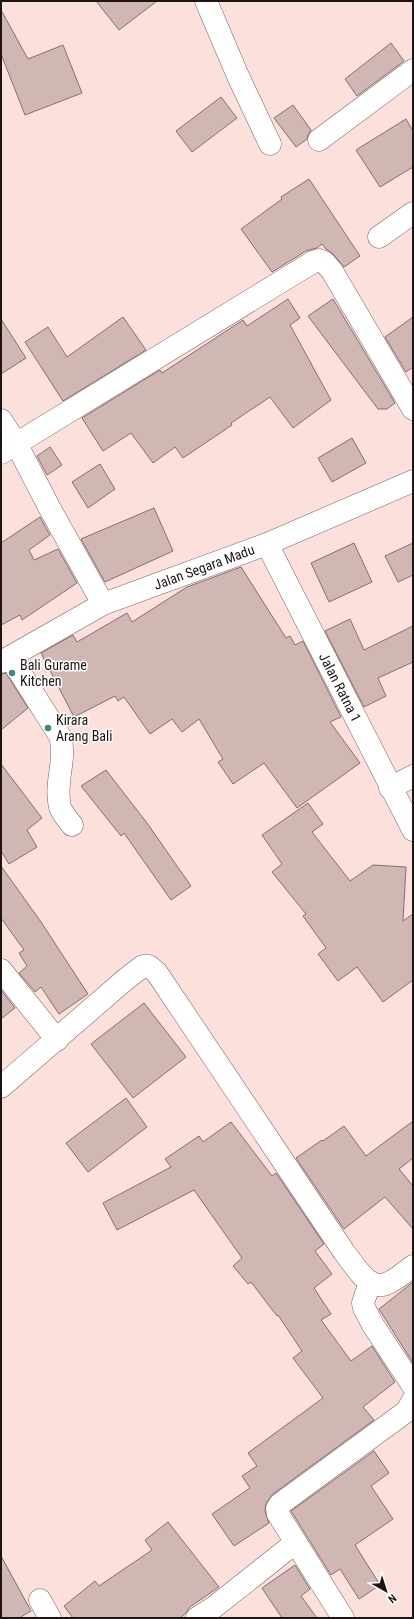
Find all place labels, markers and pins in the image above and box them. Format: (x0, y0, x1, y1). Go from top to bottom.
place label: Bali Gurame Kitchen (20, 657, 87, 689)
marker: Bali Gurame Kitchen (7, 668, 17, 678)
place label: Kirara Arang Bali (56, 712, 112, 744)
marker: Kirara Arang Bali (43, 723, 53, 733)

